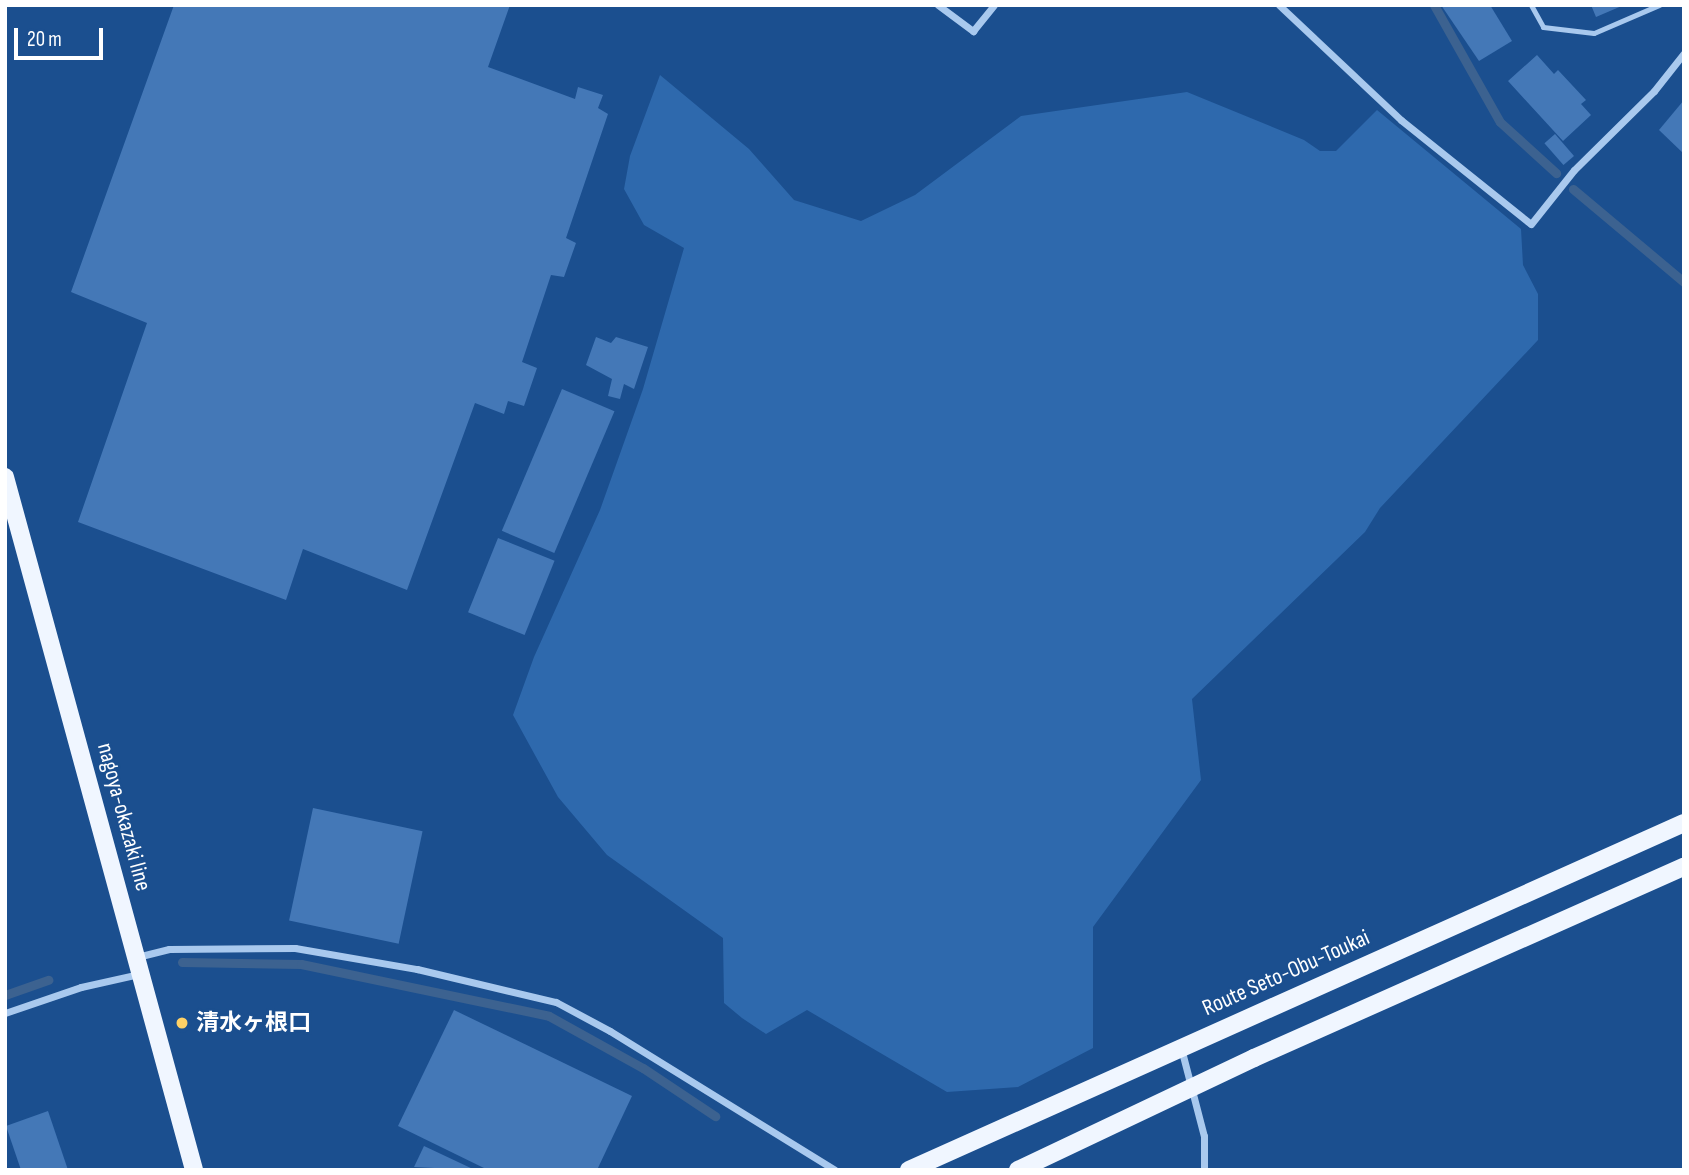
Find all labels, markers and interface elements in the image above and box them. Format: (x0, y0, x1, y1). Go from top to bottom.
scale bar (18, 14, 107, 58)
text: 20 m (27, 27, 62, 52)
street label: nagoya-okazaki line (91, 740, 157, 894)
street label: Route Seto-Obu-Toukai (1198, 924, 1374, 1022)
place label: 清水ヶ根口 (196, 1009, 311, 1037)
marker: 清水ヶ根口 (174, 1015, 190, 1031)

